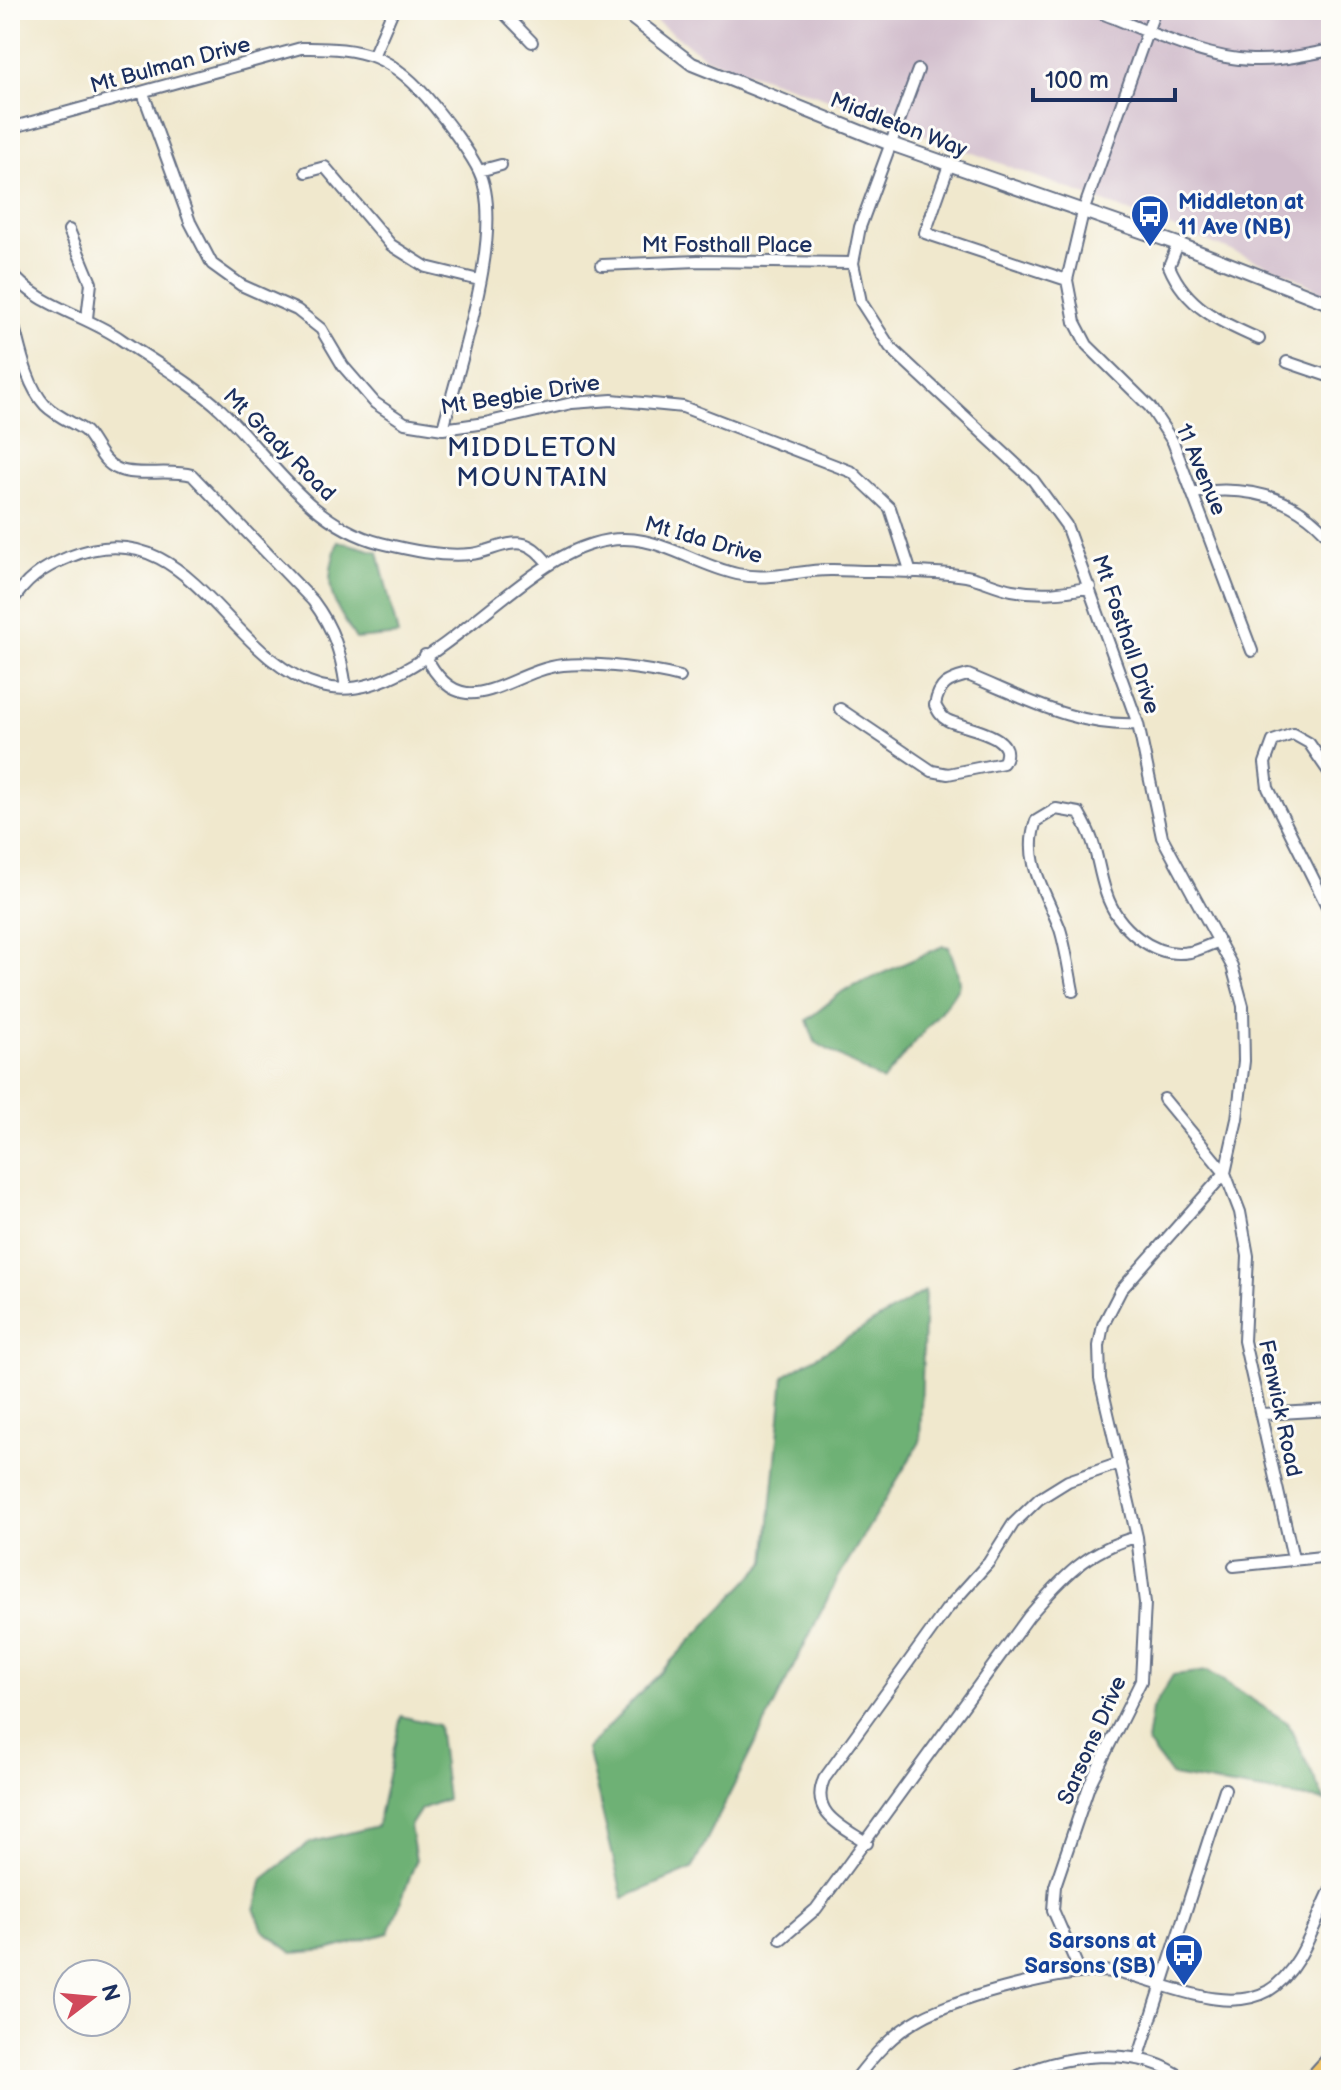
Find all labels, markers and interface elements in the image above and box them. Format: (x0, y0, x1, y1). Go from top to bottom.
street label: Mt Bulman Drive (87, 31, 253, 100)
scale bar (1033, 52, 1175, 102)
text: 100 m (1045, 66, 1109, 95)
street label: Middleton Way (826, 87, 971, 164)
place label: Middleton at 11 Ave (NB) (1178, 189, 1305, 241)
bus stop icon: Middleton at 11 Ave (NB) (1129, 193, 1171, 248)
street label: Mt Fosthall Place (642, 232, 812, 259)
street label: Mt Begbie Drive (439, 370, 602, 421)
street label: Mt Grady Road (217, 383, 341, 507)
street label: 11 Avenue (1169, 420, 1232, 519)
district label: MIDDLETON MOUNTAIN (447, 433, 619, 494)
street label: Mt Ida Drive (642, 511, 766, 570)
street label: Mt Fosthall Drive (1086, 551, 1165, 718)
street label: Fenwick Road (1252, 1337, 1307, 1479)
street label: Sarsons Drive (1052, 1672, 1133, 1809)
place label: Sarsons at Sarsons (SB) (1024, 1928, 1157, 1980)
bus stop icon: Sarsons at Sarsons (SB) (1163, 1932, 1205, 1987)
north arrow (52, 1958, 132, 2038)
text: N (95, 1981, 125, 2005)

